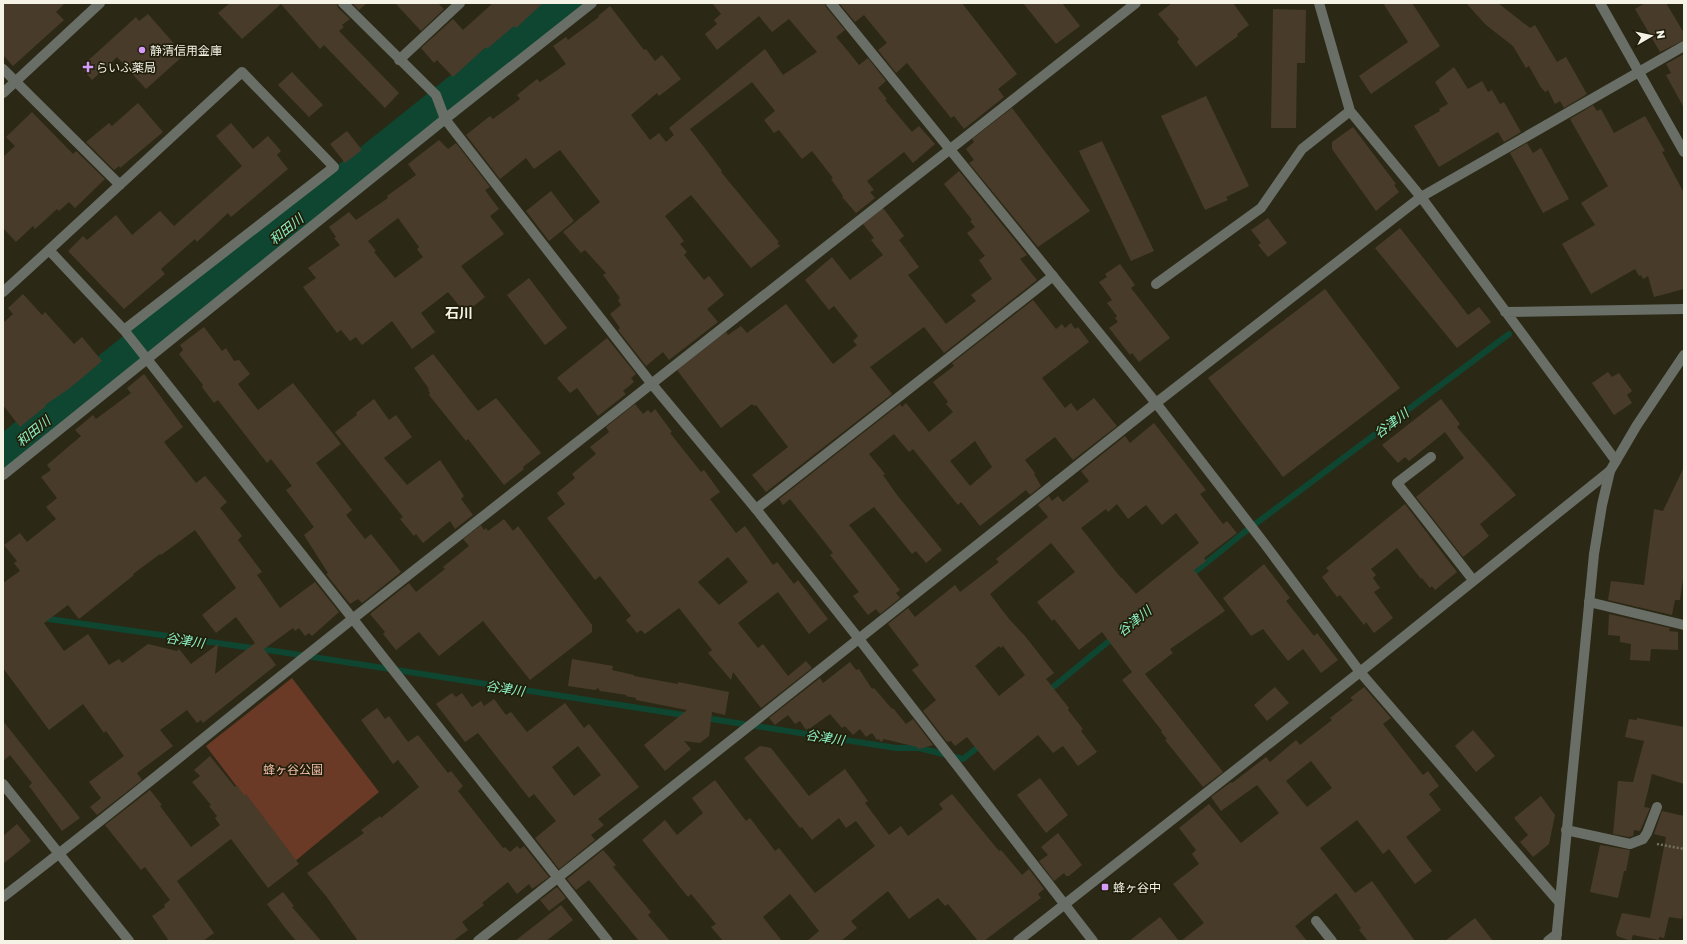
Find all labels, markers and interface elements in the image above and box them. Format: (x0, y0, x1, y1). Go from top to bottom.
north arrow (1631, 16, 1671, 56)
text: N (1654, 29, 1668, 40)
place label: 静清信用金庫 (150, 43, 222, 58)
marker: 静清信用金庫 (137, 45, 147, 55)
place label: らいふ薬局 (96, 60, 156, 75)
marker: らいふ薬局 (83, 62, 93, 72)
water label: 和田川 (266, 209, 308, 247)
district label: 石川 (445, 304, 473, 321)
water label: 谷津川 (1371, 404, 1413, 441)
water label: 和田川 (13, 411, 55, 449)
water label: 谷津川 (1114, 601, 1156, 639)
water label: 谷津川 (164, 629, 207, 651)
water label: 谷津川 (484, 677, 527, 699)
water label: 谷津川 (804, 726, 847, 748)
park label: 蜂ヶ谷公園 (263, 762, 323, 777)
place label: 蜂ヶ谷中 (1113, 880, 1161, 895)
marker: 蜂ヶ谷中 (1100, 882, 1110, 892)

